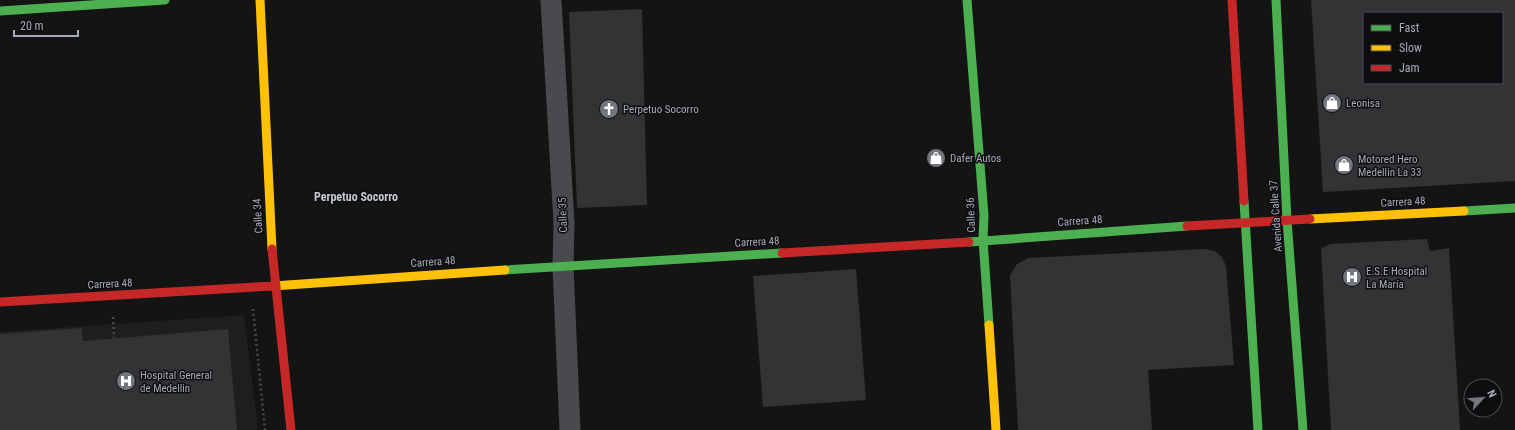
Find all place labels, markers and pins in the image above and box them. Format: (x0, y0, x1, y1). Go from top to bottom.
shop icon: Leonisa (1321, 92, 1343, 114)
place label: Leonisa (1346, 97, 1380, 110)
church icon: Perpetuo Socorro (598, 98, 620, 120)
place label: Perpetuo Socorro (623, 103, 699, 116)
shop icon: Dafer Autos (925, 147, 947, 169)
place label: Dafer Autos (950, 152, 1001, 165)
place label: Motored Hero Medellin La 33 (1358, 153, 1421, 179)
shop icon: Motored Hero Medellin La 33 (1333, 154, 1355, 176)
place label: E.S.E Hospital La María (1366, 265, 1427, 291)
hospital icon: E.S.E Hospital La María (1341, 266, 1363, 288)
place label: Hospital General de Medellin (140, 369, 212, 395)
hospital icon: Hospital General de Medellin (115, 370, 137, 392)

